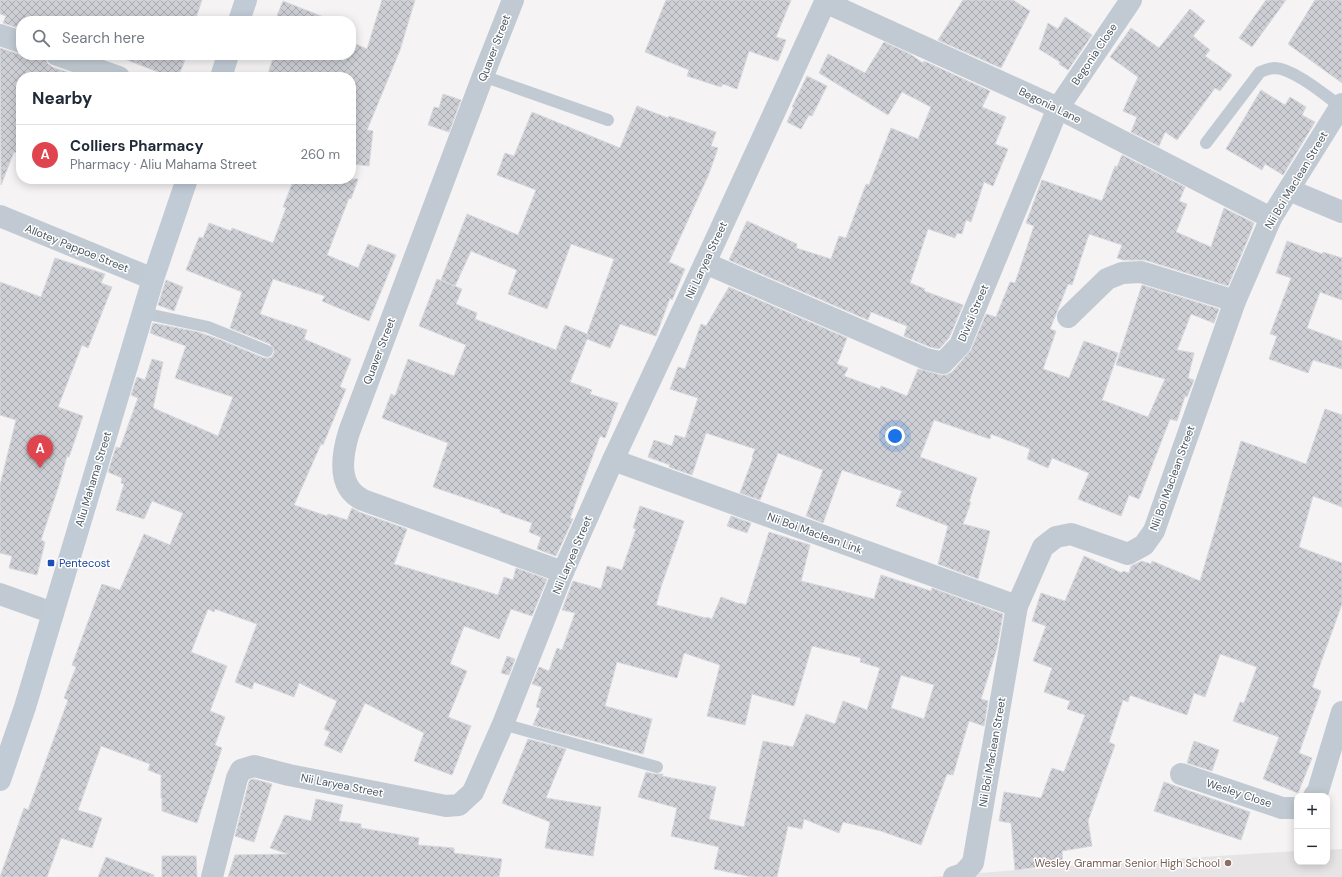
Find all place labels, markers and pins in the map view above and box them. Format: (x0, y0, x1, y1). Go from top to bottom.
pin: A (27, 435, 53, 468)
place label: Pentecost (59, 556, 110, 570)
marker: Pentecost (46, 558, 56, 568)
place label: Wesley Grammar Senior High School (1035, 856, 1220, 870)
marker: Wesley Grammar Senior High School (1223, 858, 1233, 868)

